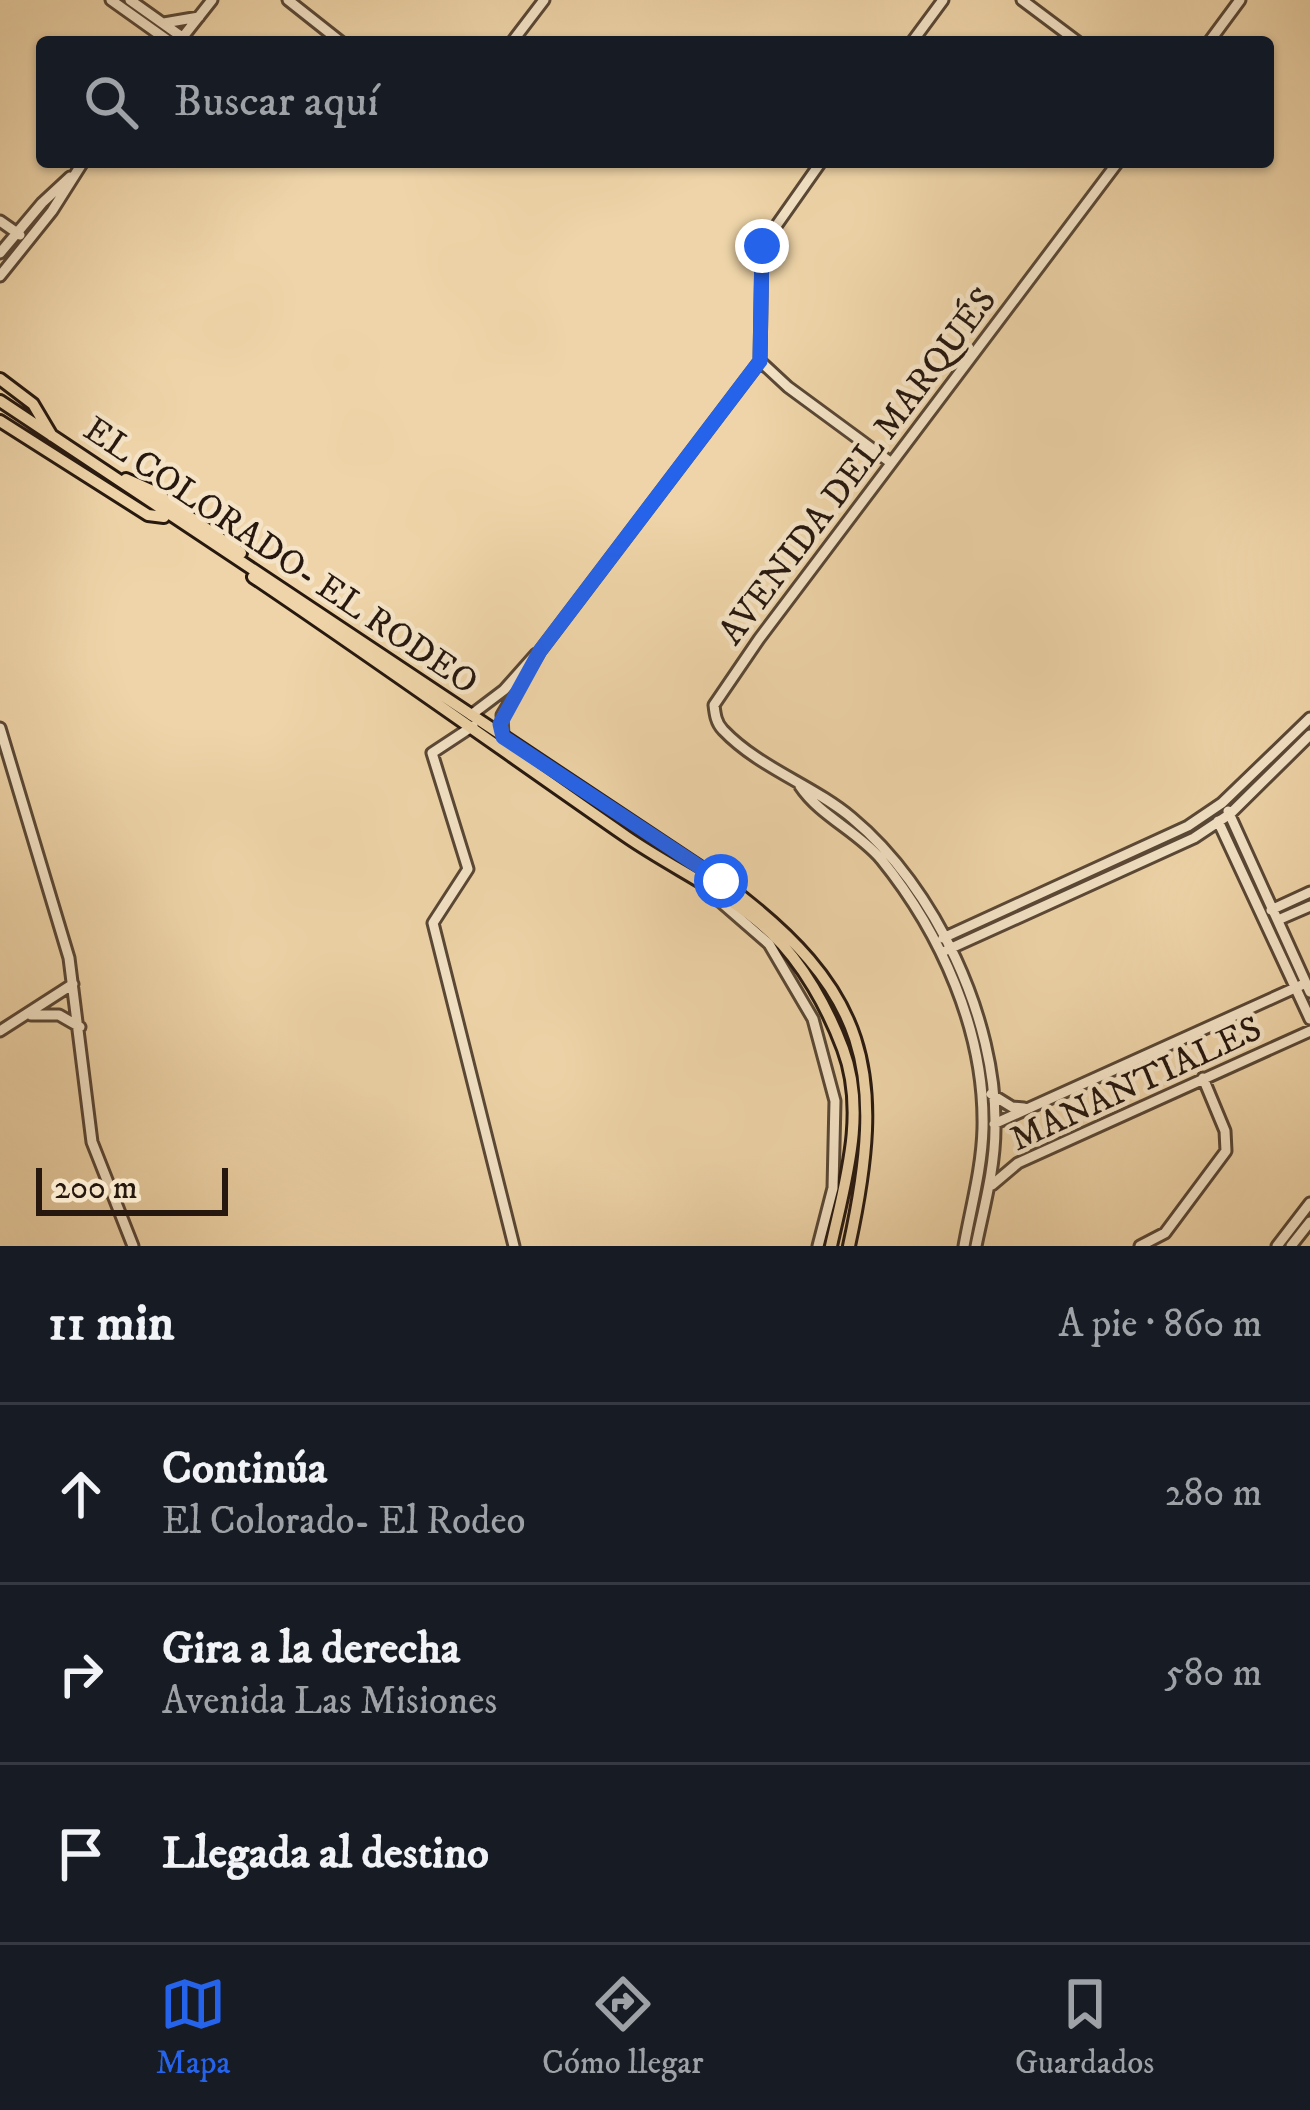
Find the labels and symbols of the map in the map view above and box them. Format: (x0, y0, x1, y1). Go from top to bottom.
route end (735, 219, 789, 273)
street label: AVENIDA DEL MARQUÉS (709, 279, 1007, 654)
street label: EL COLORADO- EL RODEO (75, 407, 486, 705)
route start (694, 854, 748, 908)
street label: MANANTIALES (1003, 1006, 1269, 1162)
scale bar (36, 1162, 228, 1215)

